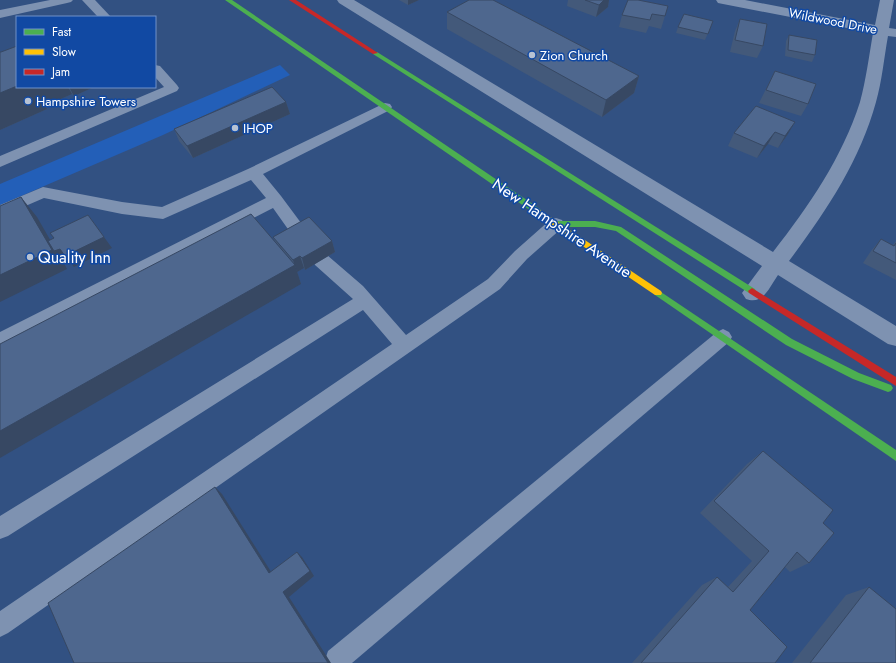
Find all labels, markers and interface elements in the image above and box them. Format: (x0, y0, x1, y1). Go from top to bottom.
street label: Wildwood Drive (787, 3, 879, 39)
legend (16, 16, 156, 88)
text: Fast (52, 23, 71, 41)
text: Slow (52, 43, 77, 61)
place label: Zion Church (540, 46, 608, 65)
marker: Zion Church (527, 50, 537, 60)
text: Jam (50, 63, 70, 81)
place label: Hampshire Towers (36, 92, 136, 111)
marker: Hampshire Towers (23, 96, 33, 106)
place label: IHOP (243, 119, 273, 138)
marker: IHOP (230, 123, 240, 133)
street label: New Hampshire Avenue (488, 173, 636, 283)
place label: Quality Inn (38, 246, 111, 269)
marker: Quality Inn (25, 252, 35, 262)

